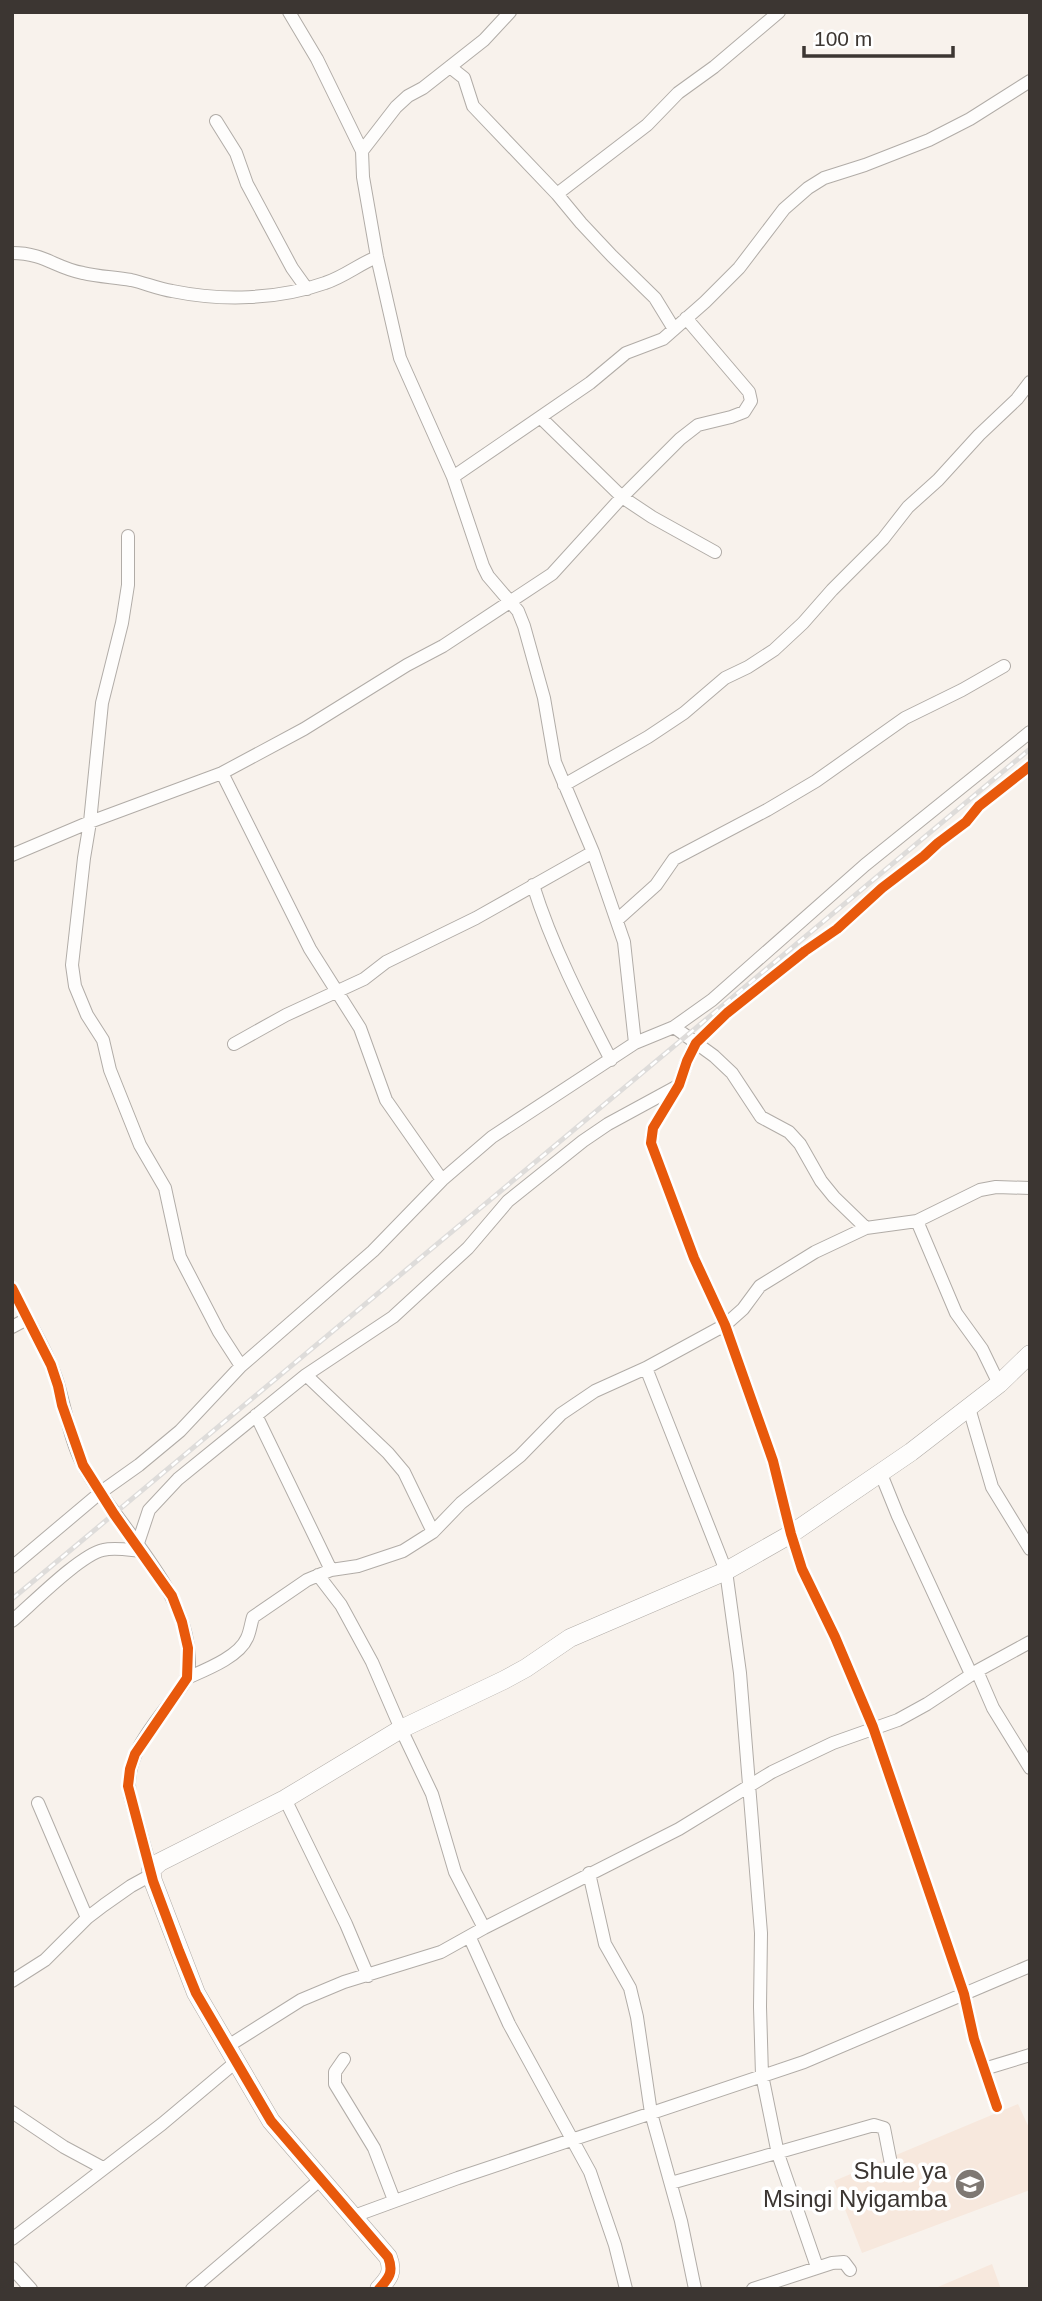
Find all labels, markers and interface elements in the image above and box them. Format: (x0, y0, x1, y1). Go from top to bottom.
scale bar (804, 14, 953, 58)
text: 100 m (814, 27, 872, 50)
place label: Shule ya Msingi Nyigamba (763, 2157, 948, 2212)
school or university icon: Shule ya Msingi Nyigamba (953, 2167, 987, 2201)

